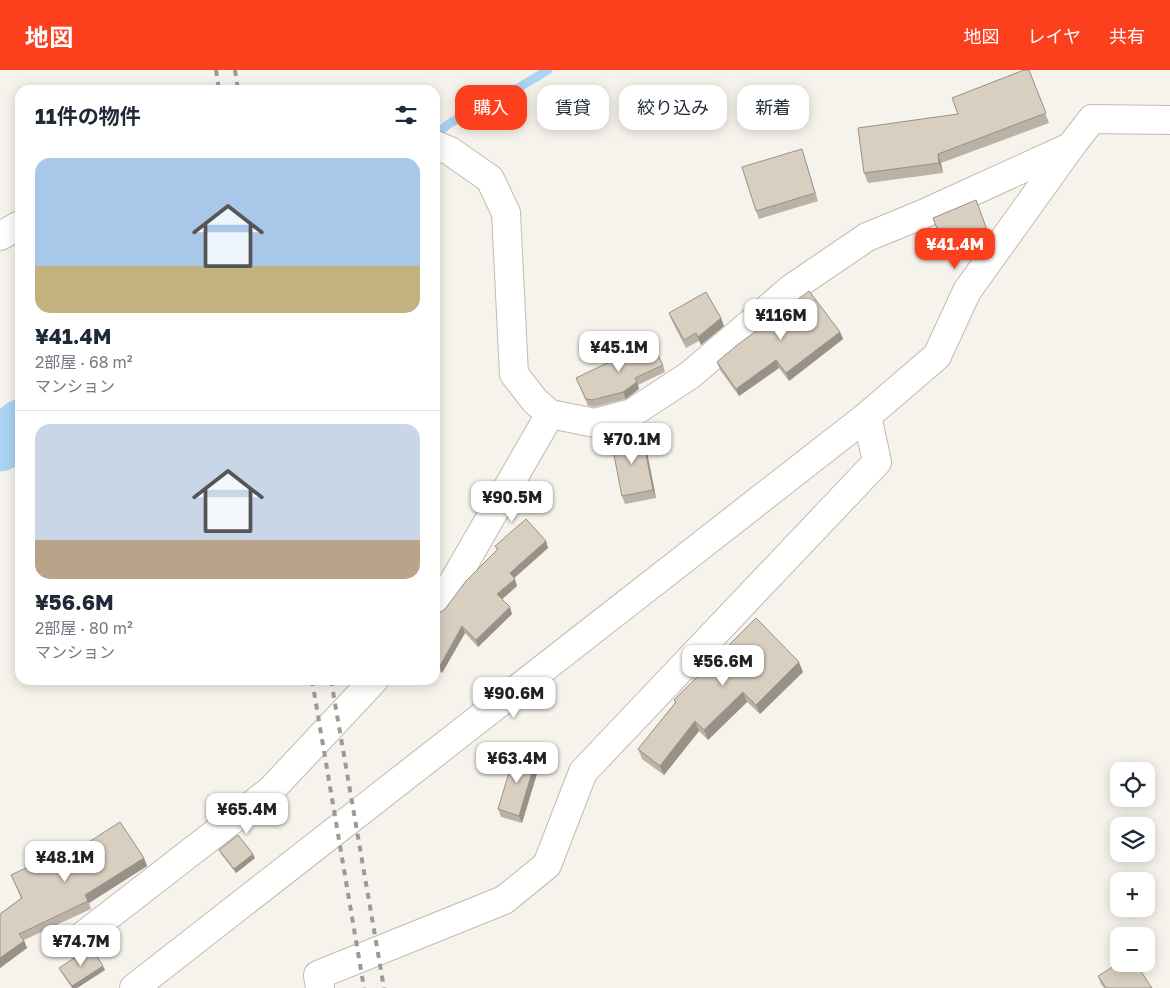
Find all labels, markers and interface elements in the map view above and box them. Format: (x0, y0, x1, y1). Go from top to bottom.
text: 地図 (25, 22, 73, 51)
text: 地図 (964, 25, 1000, 47)
text: レイヤ (1028, 25, 1081, 47)
text: 共有 (1109, 25, 1145, 47)
chip: 購入 (455, 85, 527, 130)
chip: 賃貸 (537, 85, 609, 130)
chip: 絞り込み (619, 85, 727, 130)
chip: 新着 (737, 85, 809, 130)
icon: filters (392, 101, 420, 129)
text: 11件の物件 (35, 103, 141, 129)
icon: home (183, 191, 273, 281)
pin: ¥41.4M (914, 228, 996, 270)
text: ¥41.4M (926, 234, 984, 254)
pin: ¥116M (746, 298, 816, 341)
text: ¥116M (755, 305, 807, 325)
text: ¥41.4M (35, 323, 111, 349)
pin: ¥45.1M (578, 330, 660, 373)
text: ¥45.1M (590, 337, 648, 357)
text: 2部屋 · 68 m² (35, 352, 132, 372)
text: マンション (35, 376, 115, 396)
pin: ¥70.1M (591, 422, 673, 465)
text: ¥70.1M (603, 429, 661, 449)
icon: home (183, 456, 273, 546)
pin: ¥90.5M (471, 480, 553, 523)
text: ¥90.5M (482, 487, 542, 507)
text: ¥56.6M (35, 589, 114, 615)
text: 2部屋 · 80 m² (35, 618, 133, 638)
text: マンション (35, 642, 115, 662)
pin: ¥56.6M (682, 644, 764, 687)
text: ¥56.6M (693, 651, 753, 671)
pin: ¥90.6M (473, 676, 555, 719)
text: ¥90.6M (484, 683, 544, 703)
pin: ¥63.4M (476, 742, 558, 784)
text: ¥63.4M (487, 748, 547, 768)
map controls (1110, 762, 1155, 972)
button: locate (1110, 762, 1155, 807)
pin: ¥65.4M (206, 792, 288, 835)
text: ¥65.4M (217, 799, 277, 819)
button: layers (1110, 817, 1155, 862)
pin: ¥48.1M (24, 840, 106, 883)
text: ¥48.1M (36, 847, 94, 867)
button: + (1110, 872, 1155, 917)
pin: ¥74.7M (40, 924, 122, 967)
button: − (1110, 927, 1155, 972)
text: ¥74.7M (52, 931, 110, 951)

